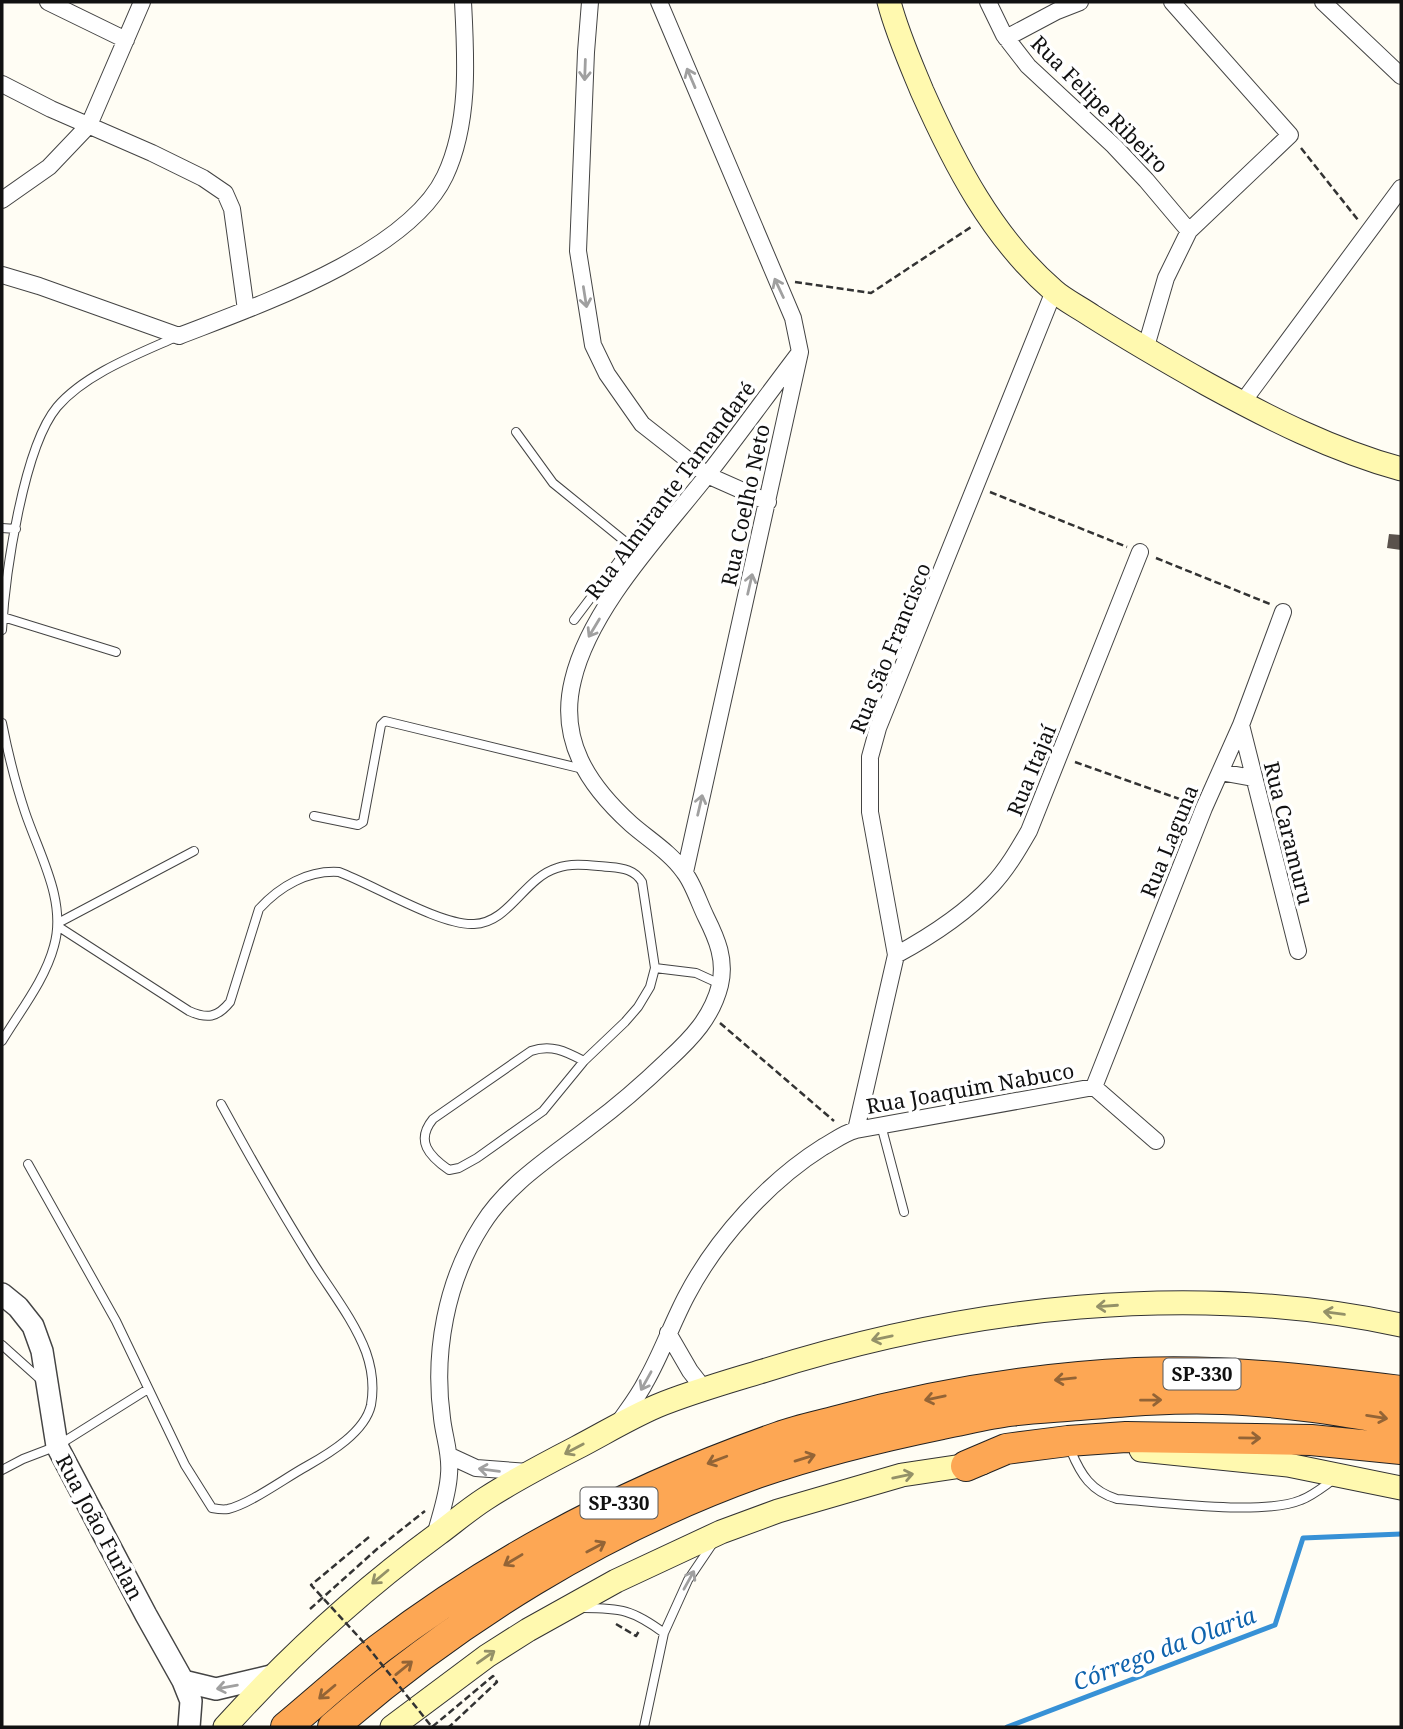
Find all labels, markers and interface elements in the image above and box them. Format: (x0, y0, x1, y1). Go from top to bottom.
street label: Rua Felipe Ribeiro (1025, 29, 1175, 179)
one-way arrow (579, 58, 592, 81)
one-way arrow (684, 68, 697, 89)
one-way arrow (772, 278, 785, 299)
one-way arrow (579, 285, 592, 307)
street label: Rua Almirante Tamandaré (579, 375, 761, 605)
street label: Rua Coelho Neto (714, 421, 776, 589)
street label: Rua São Francisco (843, 559, 937, 737)
one-way arrow (744, 573, 757, 595)
one-way arrow (587, 618, 601, 638)
street label: Rua Itajaí (1000, 720, 1062, 820)
street label: Rua Caramuru (1258, 758, 1320, 908)
street label: Rua Laguna (1134, 780, 1204, 902)
one-way arrow (694, 795, 707, 817)
street label: Rua Joaquim Nabuco (864, 1056, 1076, 1120)
one-way arrow (1096, 1300, 1119, 1313)
one-way arrow (1323, 1306, 1346, 1319)
one-way arrow (871, 1331, 894, 1345)
road number: SP-330 (1164, 1358, 1240, 1390)
one-way arrow (638, 1371, 652, 1391)
one-way arrow (1054, 1373, 1076, 1386)
one-way arrow (924, 1392, 947, 1406)
one-way arrow (1139, 1393, 1162, 1406)
one-way arrow (1365, 1411, 1388, 1424)
one-way arrow (1238, 1431, 1261, 1445)
one-way arrow (564, 1443, 585, 1456)
street label: Rua João Furlan (50, 1449, 150, 1605)
one-way arrow (794, 1451, 816, 1464)
one-way arrow (706, 1455, 728, 1468)
one-way arrow (479, 1463, 501, 1476)
one-way arrow (891, 1469, 914, 1483)
road number: SP-330 (580, 1488, 658, 1518)
one-way arrow (585, 1540, 606, 1553)
one-way arrow (503, 1553, 523, 1567)
one-way arrow (372, 1570, 390, 1585)
one-way arrow (683, 1570, 696, 1591)
water label: Córrego da Olaria (1068, 1598, 1260, 1698)
one-way arrow (476, 1650, 495, 1664)
one-way arrow (394, 1660, 412, 1676)
one-way arrow (216, 1680, 239, 1694)
one-way arrow (319, 1684, 337, 1700)

